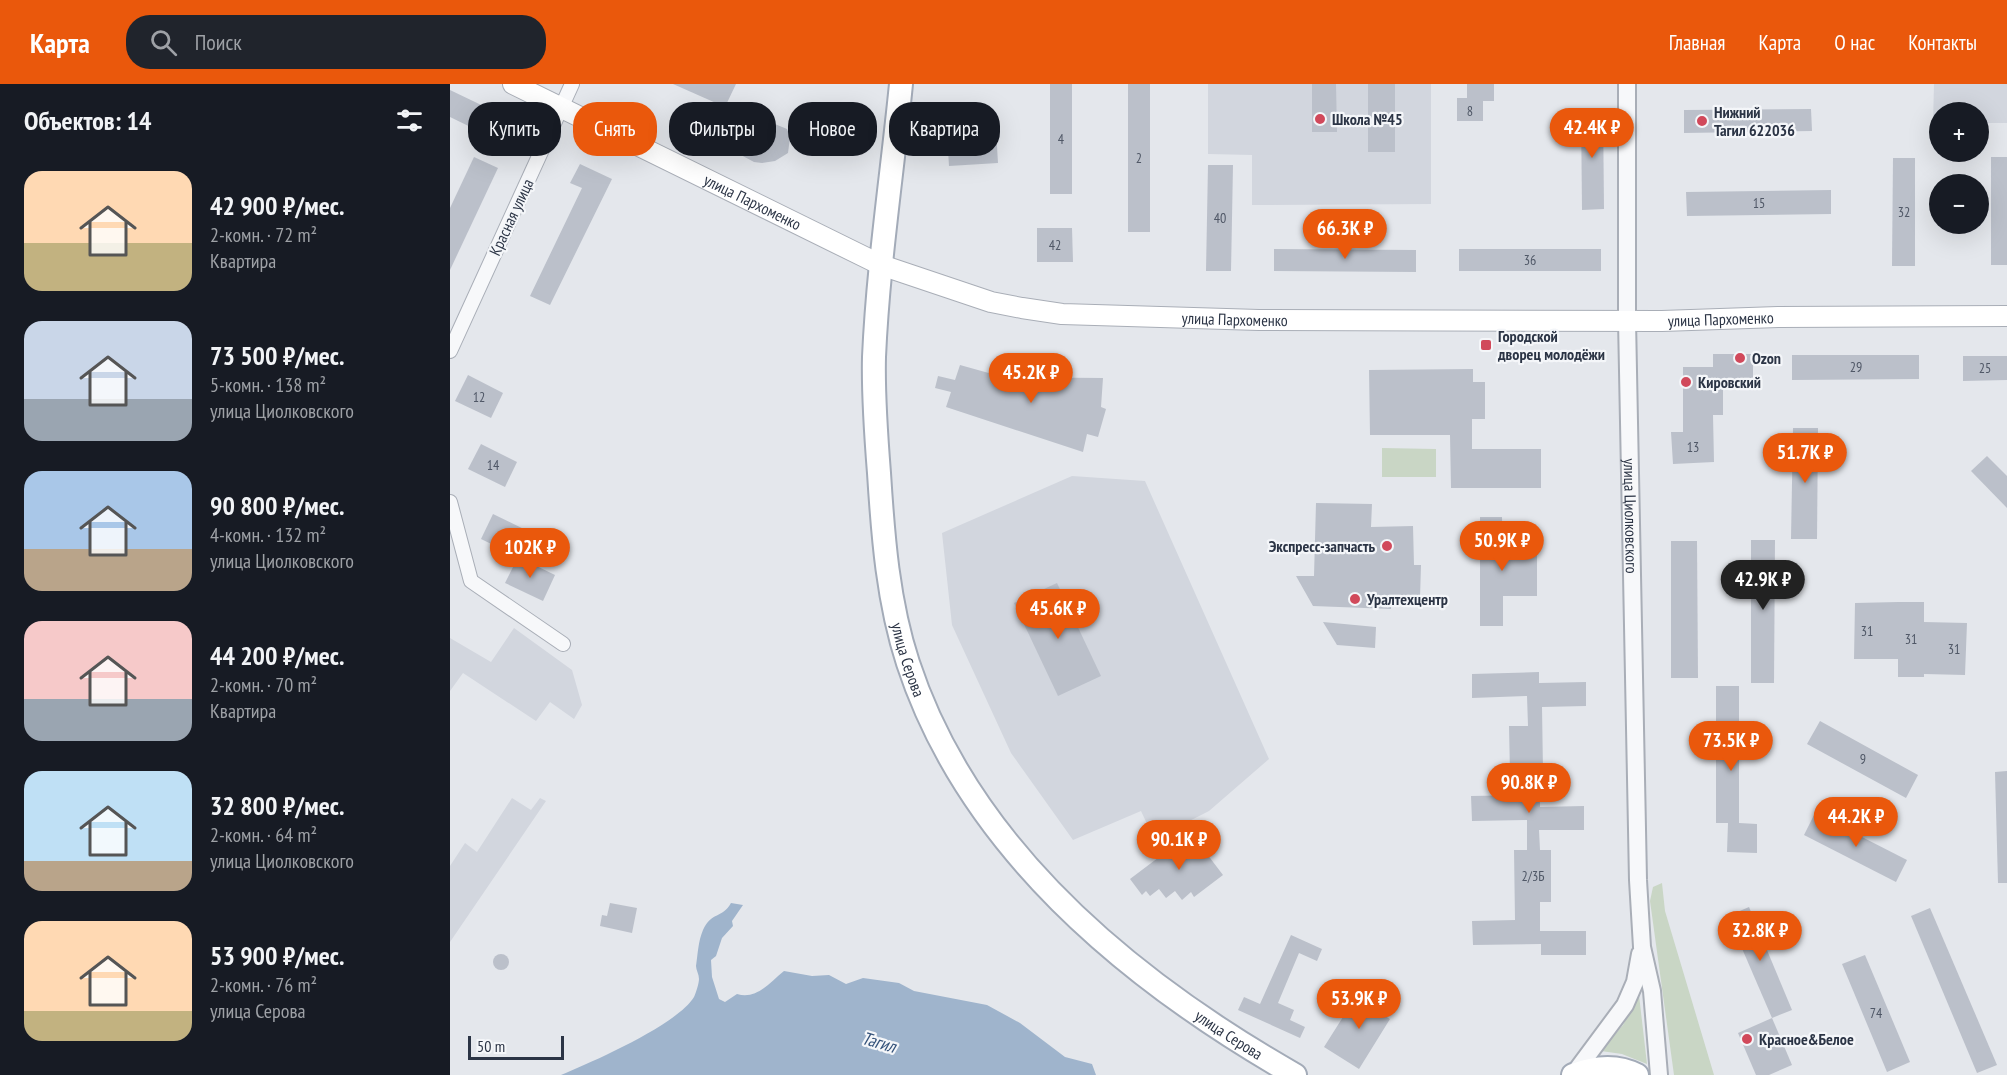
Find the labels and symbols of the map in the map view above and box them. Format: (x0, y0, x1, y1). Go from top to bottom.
house number: 8 (1467, 102, 1473, 120)
place label: Нижний Тагил 622036 (1714, 102, 1795, 140)
pin: 42.4K ₽ (1537, 108, 1647, 159)
place label: Школа №45 (1332, 109, 1403, 129)
marker: Школа №45 (1313, 112, 1327, 126)
marker: Нижний Тагил 622036 (1695, 114, 1709, 128)
house number: 4 (1058, 130, 1065, 148)
house number: 2 (1136, 149, 1142, 167)
street label: улица Пархоменко (701, 169, 805, 234)
street label: Красная улица (484, 175, 538, 259)
house number: 15 (1753, 194, 1765, 212)
house number: 32 (1898, 203, 1910, 221)
house number: 40 (1214, 209, 1226, 227)
pin: 66.3K ₽ (1290, 209, 1400, 260)
house number: 42 (1049, 236, 1061, 254)
house number: 36 (1524, 251, 1536, 269)
street label: улица Пархоменко (1667, 307, 1774, 331)
street label: улица Пархоменко (1181, 308, 1288, 330)
place label: Городской дворец молодёжи (1497, 326, 1605, 364)
marker: Городской дворец молодёжи (1479, 338, 1493, 352)
place label: Ozon (1752, 348, 1781, 368)
marker: Ozon (1733, 351, 1747, 365)
pin: 45.2K ₽ (976, 353, 1086, 404)
house number: 29 (1850, 358, 1862, 376)
house number: 25 (1979, 359, 1991, 377)
place label: Кировский (1698, 372, 1761, 392)
marker: Кировский (1679, 375, 1693, 389)
house number: 12 (473, 388, 485, 406)
pin: 51.7K ₽ (1750, 433, 1860, 484)
house number: 13 (1687, 438, 1699, 456)
house number: 14 (487, 456, 500, 474)
street label: улица Циолковского (1620, 458, 1642, 574)
pin: 50.9K ₽ (1447, 521, 1557, 572)
pin: 102K ₽ (481, 528, 579, 579)
place label: Экспресс-запчасть (1269, 536, 1375, 556)
marker: Экспресс-запчасть (1380, 539, 1394, 553)
pin: 42.9K ₽ (1708, 560, 1818, 611)
pin: 45.6K ₽ (1003, 589, 1113, 640)
place label: Уралтехцентр (1366, 589, 1448, 609)
marker: Уралтехцентр (1348, 592, 1362, 606)
street label: улица Серова (887, 621, 929, 700)
house number: 31 (1861, 622, 1873, 640)
house number: 31 (1905, 630, 1917, 648)
house number: 31 (1948, 640, 1960, 658)
pin: 73.5K ₽ (1676, 721, 1786, 772)
house number: 9 (1860, 750, 1866, 768)
pin: 90.8K ₽ (1474, 763, 1584, 814)
pin: 44.2K ₽ (1801, 797, 1911, 848)
pin: 90.1K ₽ (1124, 820, 1234, 871)
house number: 2/3Б (1522, 867, 1544, 885)
pin: 32.8K ₽ (1705, 911, 1815, 962)
pin: 53.9K ₽ (1304, 979, 1414, 1030)
house number: 74 (1870, 1004, 1883, 1022)
street label: улица Серова (1191, 1005, 1266, 1064)
water label: Тагил (859, 1026, 900, 1058)
place label: Красное&Белое (1759, 1029, 1854, 1049)
marker: Красное&Белое (1740, 1032, 1754, 1046)
scale bar (468, 1033, 564, 1060)

